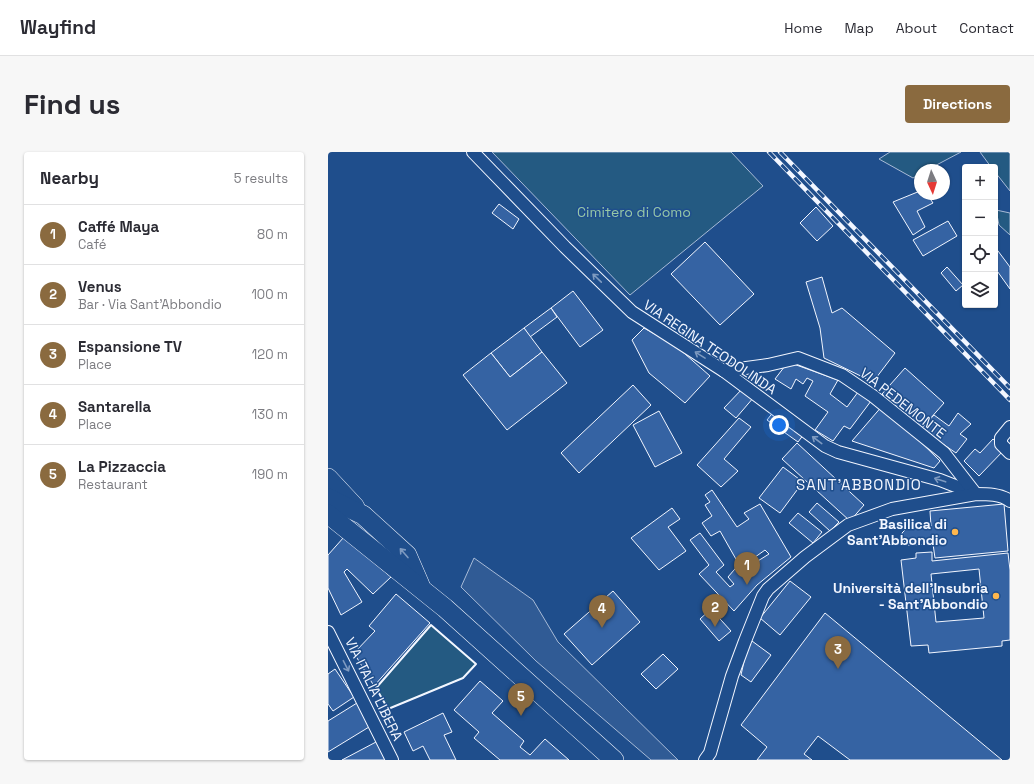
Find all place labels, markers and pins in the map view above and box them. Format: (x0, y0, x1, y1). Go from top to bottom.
place label: Basilica di Sant'Abbondio (847, 515, 947, 549)
marker: Basilica di Sant'Abbondio (950, 527, 960, 537)
pin: 1 (734, 552, 760, 585)
place label: Università dell'Insubria - Sant'Abbondio (833, 579, 988, 613)
marker: Università dell'Insubria - Sant'Abbondio (991, 591, 1001, 601)
pin: 2 (702, 594, 728, 627)
pin: 4 (589, 595, 615, 628)
pin: 3 (825, 636, 851, 669)
pin: 5 (508, 683, 534, 716)

